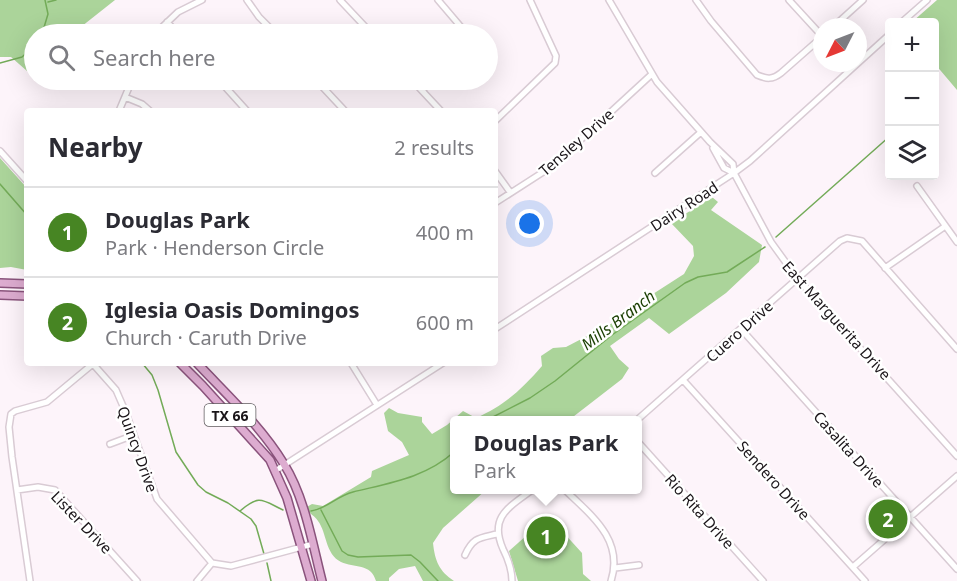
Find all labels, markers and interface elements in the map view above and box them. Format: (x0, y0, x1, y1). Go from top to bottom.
north arrow (813, 18, 867, 72)
map controls (885, 18, 939, 180)
button: + (885, 18, 939, 72)
search box (24, 24, 498, 90)
icon: search (45, 41, 78, 74)
text: Search here (93, 42, 215, 72)
button: − (885, 72, 939, 126)
street label: Tensley Drive (534, 104, 618, 180)
button: layers (885, 126, 939, 180)
text: Nearby (48, 129, 143, 165)
text: 2 results (394, 134, 474, 161)
street label: Dairy Road (646, 177, 722, 235)
text: Douglas Park (105, 204, 250, 234)
your location (515, 209, 544, 238)
text: 1 (62, 219, 73, 246)
text: 400 m (416, 219, 474, 246)
text: Park · Henderson Circle (105, 234, 324, 261)
street label: East Marguerita Drive (778, 256, 896, 384)
water label: Mills Branch (576, 285, 660, 355)
text: Iglesia Oasis Domingos (105, 294, 360, 324)
street label: Cuero Drive (701, 296, 777, 366)
text: 2 (62, 309, 73, 336)
text: 600 m (416, 309, 474, 336)
text: Church · Caruth Drive (105, 324, 307, 351)
street label: Quincy Drive (113, 403, 163, 495)
road number: TX 66 (204, 404, 256, 426)
street label: Casalita Drive (809, 407, 889, 491)
popup (450, 416, 642, 494)
text: Douglas Park (474, 427, 618, 457)
street label: Sendero Drive (733, 436, 815, 524)
text: Park (474, 457, 516, 484)
street label: Rio Rita Drive (661, 469, 739, 553)
street label: Lister Drive (47, 486, 117, 558)
pin: 2 (868, 496, 908, 542)
pin: 1 (526, 514, 566, 558)

